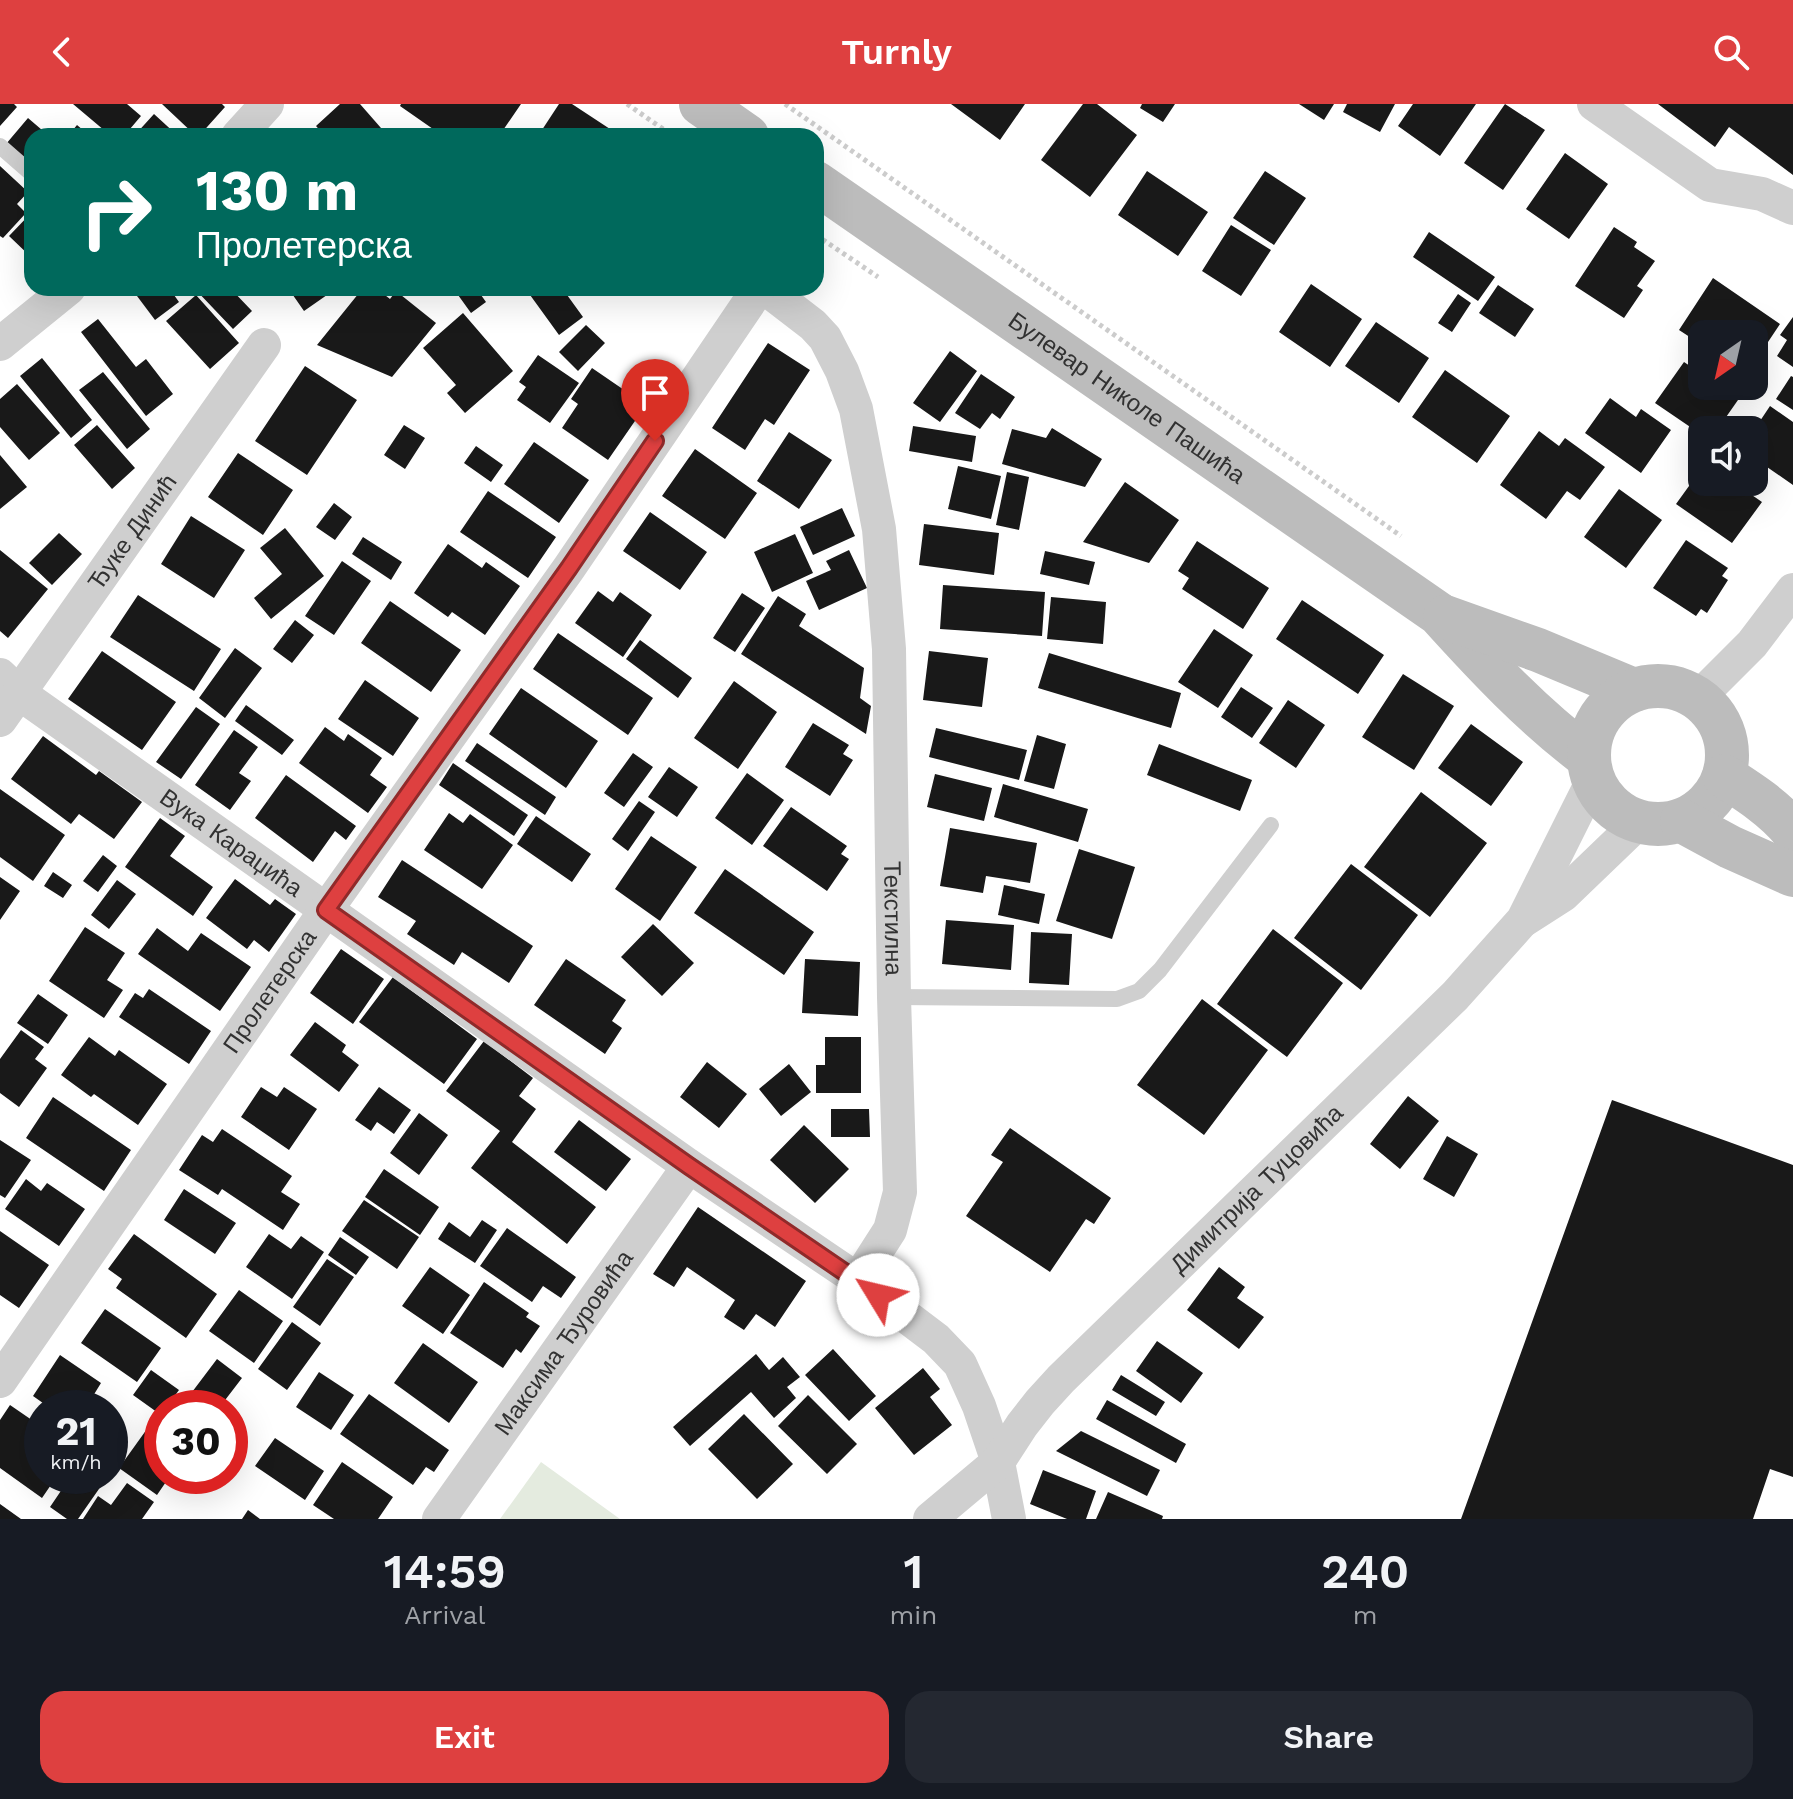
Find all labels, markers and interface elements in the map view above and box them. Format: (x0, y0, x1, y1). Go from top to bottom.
icon: back (40, 30, 84, 74)
icon: search (1709, 30, 1753, 74)
text: Turnly (841, 31, 952, 73)
text: 130 m (196, 158, 358, 224)
icon: right (64, 160, 168, 264)
text: Пролетерска (196, 225, 412, 267)
street label: Булевар Николе Пашића (1003, 306, 1251, 490)
north arrow (1688, 320, 1768, 400)
map controls (1688, 320, 1768, 496)
pin (621, 359, 689, 441)
icon: arrive (633, 371, 677, 415)
button: sound (1688, 416, 1768, 496)
street label: Ђуке Динић (82, 469, 183, 595)
street label: Вука Караџића (155, 783, 308, 903)
street label: Текстилна (878, 861, 908, 977)
street label: Пролетерска (217, 924, 323, 1058)
street label: Димитрија Туцовића (1165, 1098, 1349, 1279)
street label: Максима Ђуровића (489, 1244, 639, 1441)
position arrow (836, 1253, 920, 1337)
speed limit sign: 30 (144, 1390, 248, 1494)
text: 21 (55, 1408, 97, 1455)
text: km/h (50, 1450, 102, 1474)
text: 14:59 (384, 1543, 506, 1600)
text: 1 (903, 1543, 923, 1600)
text: 240 (1321, 1543, 1409, 1600)
text: Arrival (404, 1600, 485, 1630)
text: min (890, 1600, 937, 1630)
text: m (1353, 1600, 1378, 1630)
button: Exit (40, 1691, 889, 1783)
button: Share (905, 1691, 1753, 1783)

